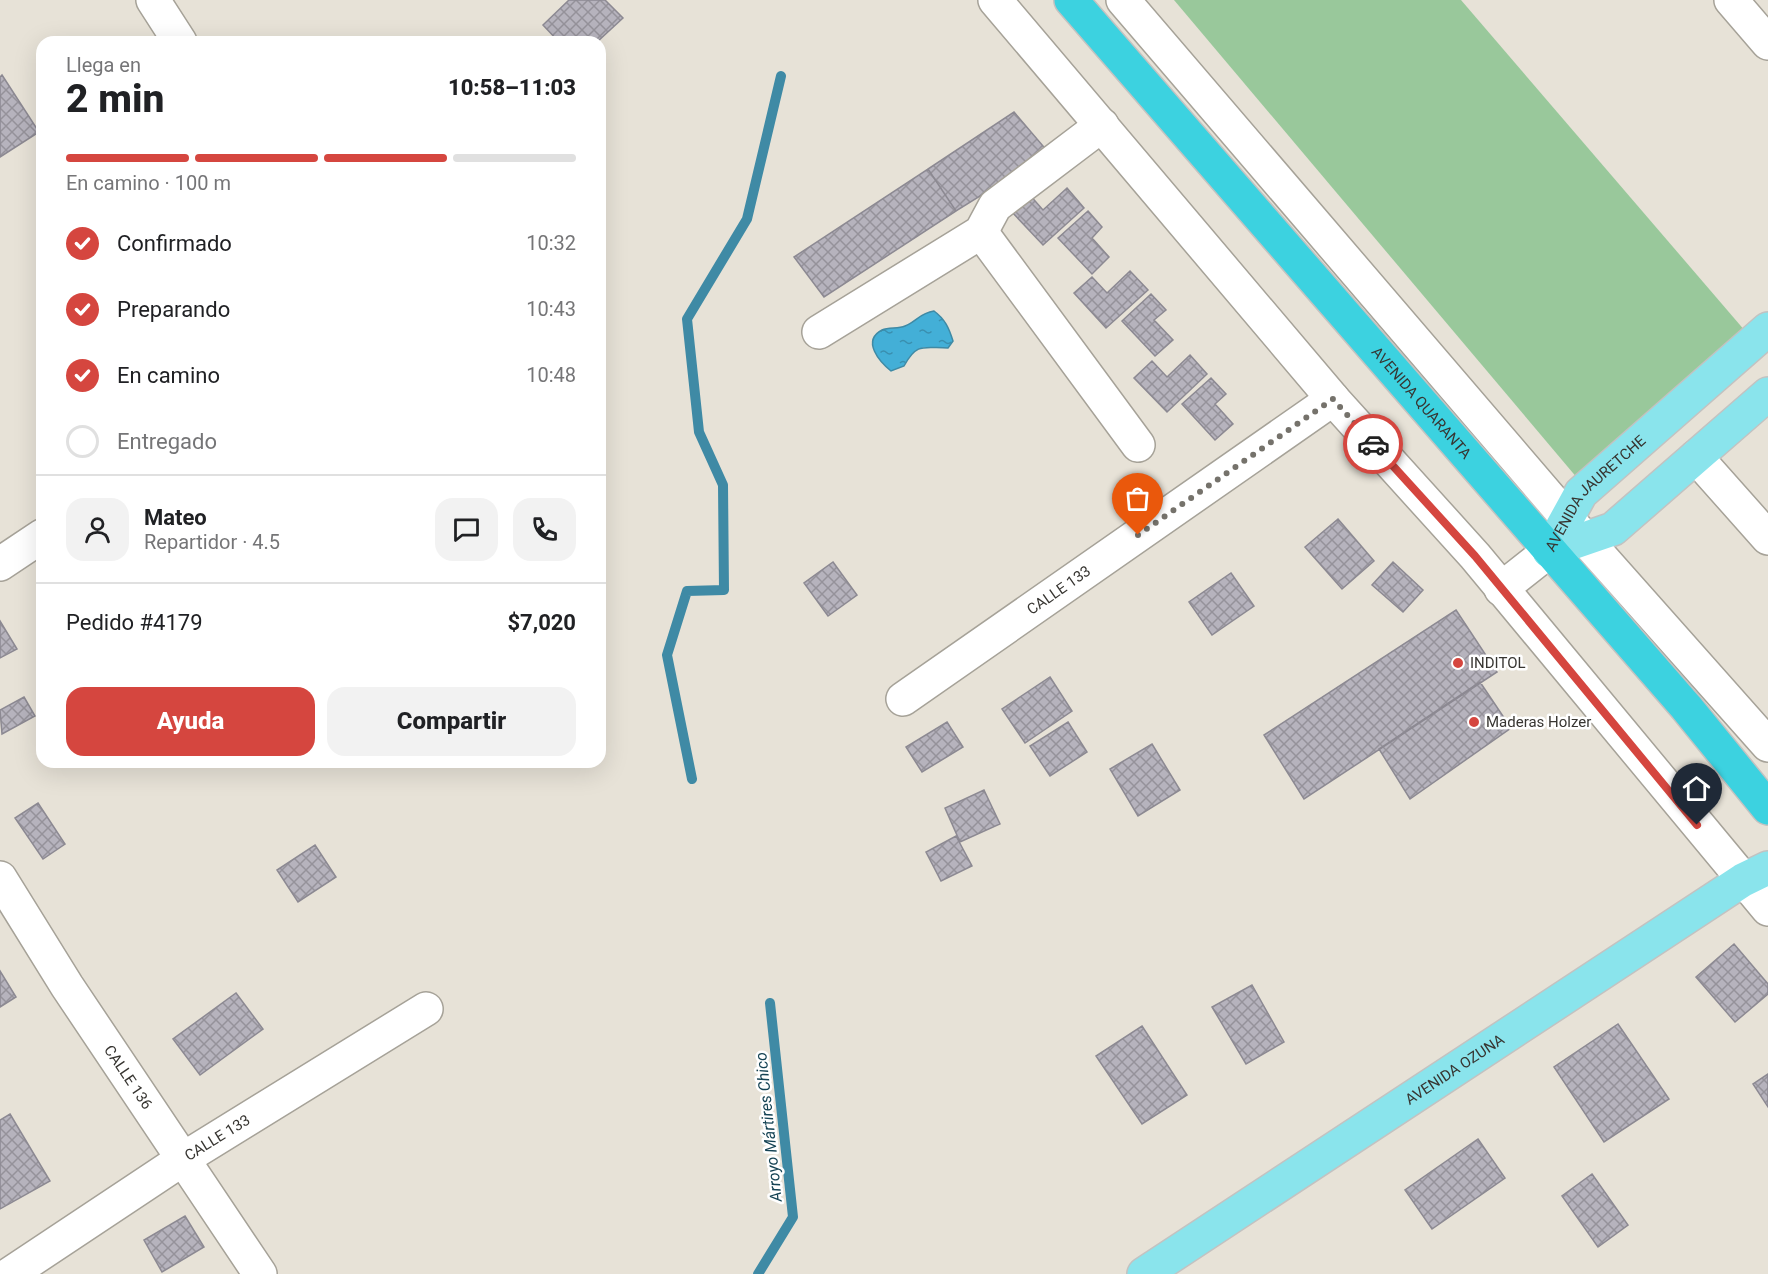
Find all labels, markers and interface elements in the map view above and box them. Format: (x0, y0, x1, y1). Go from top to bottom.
text: Llega en (66, 53, 141, 77)
text: 10:58–11:03 (448, 75, 576, 100)
text: 2 min (66, 76, 164, 122)
text: En camino · 100 m (66, 171, 231, 195)
icon: check (66, 227, 99, 260)
text: Confirmado (117, 231, 232, 256)
text: 10:32 (526, 231, 576, 255)
icon: check (66, 293, 99, 326)
text: Preparando (117, 297, 230, 322)
text: 10:43 (526, 297, 576, 321)
street label: AVENIDA QUARANTA (1368, 343, 1475, 463)
icon: check (66, 359, 99, 392)
text: En camino (117, 363, 220, 388)
text: 10:48 (526, 363, 576, 387)
courier (1343, 414, 1403, 474)
icon: car (1357, 428, 1390, 461)
text: Entregado (117, 429, 217, 454)
street label: AVENIDA JAURETCHE (1541, 431, 1650, 555)
pin (1112, 473, 1163, 535)
icon: bag (1121, 482, 1154, 515)
button: person (66, 498, 129, 561)
button: chat (435, 498, 498, 561)
button: phone (513, 498, 576, 561)
text: Mateo (144, 505, 207, 530)
text: Repartidor · 4.5 (144, 530, 280, 554)
street label: CALLE 133 (1024, 562, 1094, 619)
text: Pedido #4179 (66, 610, 203, 635)
text: $7,020 (507, 610, 576, 635)
place label: INDITOL (1470, 654, 1526, 672)
marker: INDITOL (1451, 656, 1465, 670)
button: Ayuda (66, 687, 315, 756)
button: Compartir (327, 687, 576, 756)
place label: Maderas Holzer (1486, 713, 1591, 731)
marker: Maderas Holzer (1467, 715, 1481, 729)
pin (1671, 763, 1722, 825)
icon: home (1680, 772, 1713, 805)
street label: AVENIDA OZUNA (1402, 1030, 1508, 1109)
street label: CALLE 136 (100, 1042, 156, 1113)
water label: Arroyo Mártires Chico (751, 1051, 786, 1204)
street label: CALLE 133 (181, 1111, 253, 1165)

